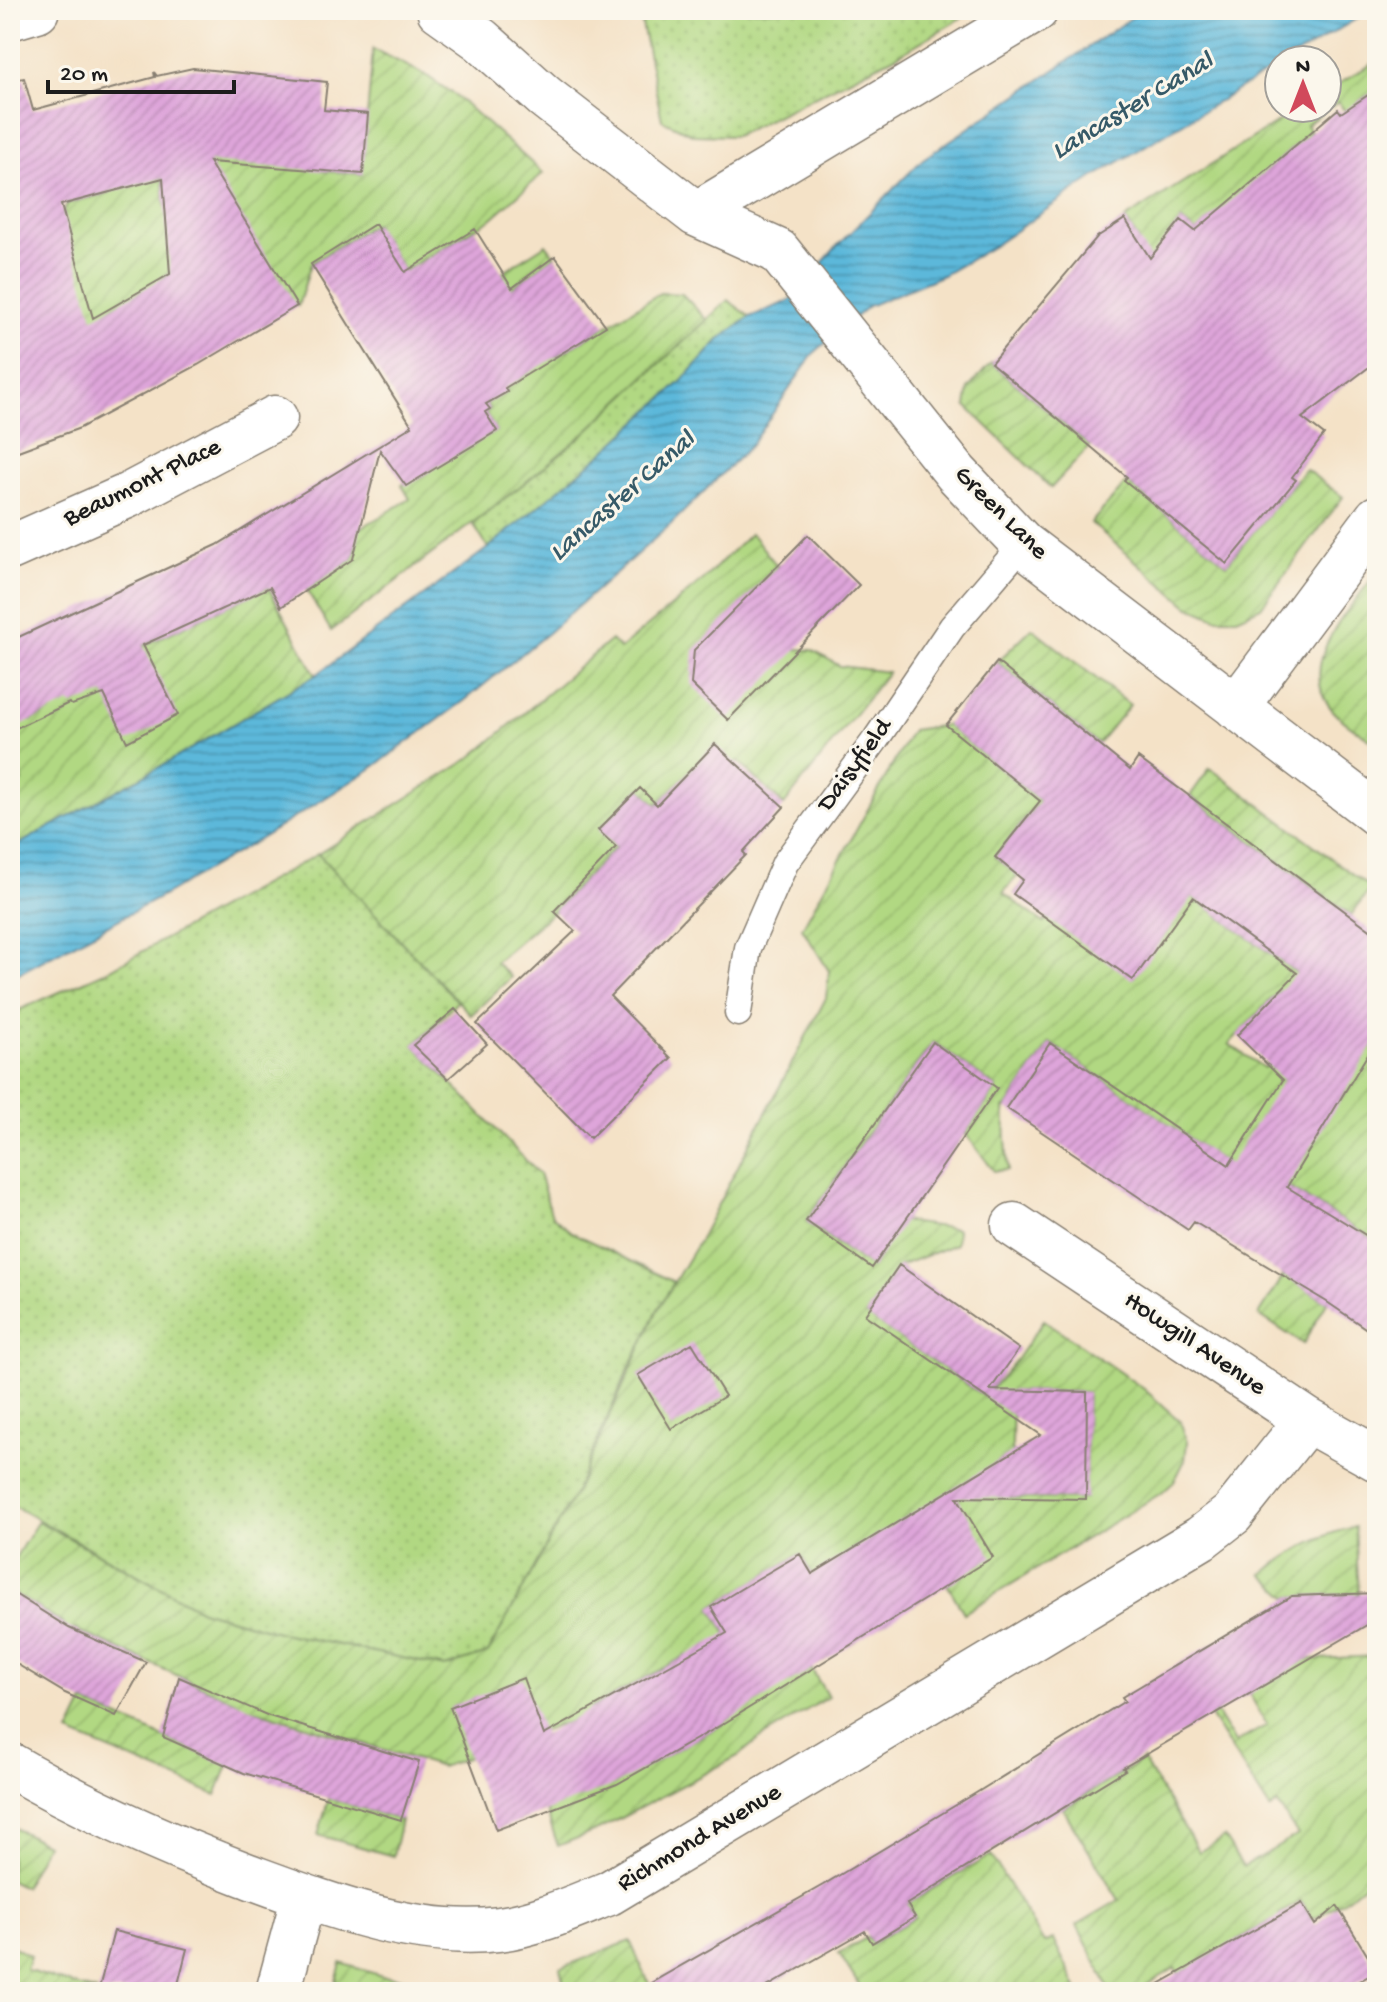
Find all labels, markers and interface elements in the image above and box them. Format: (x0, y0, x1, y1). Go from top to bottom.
scale bar (48, 44, 234, 94)
north arrow (1263, 44, 1343, 124)
water label: Lancaster Canal (1046, 45, 1221, 168)
text: N (1296, 55, 1310, 81)
text: 20 m (60, 61, 108, 90)
water label: Lancaster Canal (543, 423, 704, 569)
street label: Beaumont Place (58, 432, 227, 536)
street label: Green Lane (946, 460, 1054, 568)
street label: Daisyfield (811, 712, 901, 820)
street label: Howgill Avenue (1117, 1286, 1271, 1404)
street label: Richmond Avenue (612, 1778, 788, 1900)

